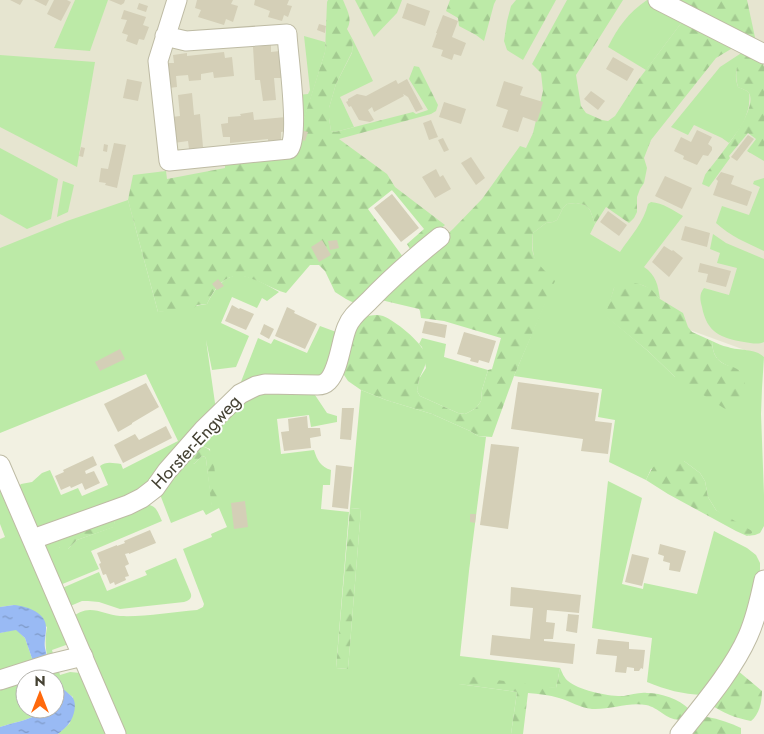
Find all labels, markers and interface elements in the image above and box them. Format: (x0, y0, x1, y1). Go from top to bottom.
street label: Horster-Engweg (145, 389, 247, 495)
north arrow (15, 669, 65, 719)
text: N (34, 671, 46, 691)

